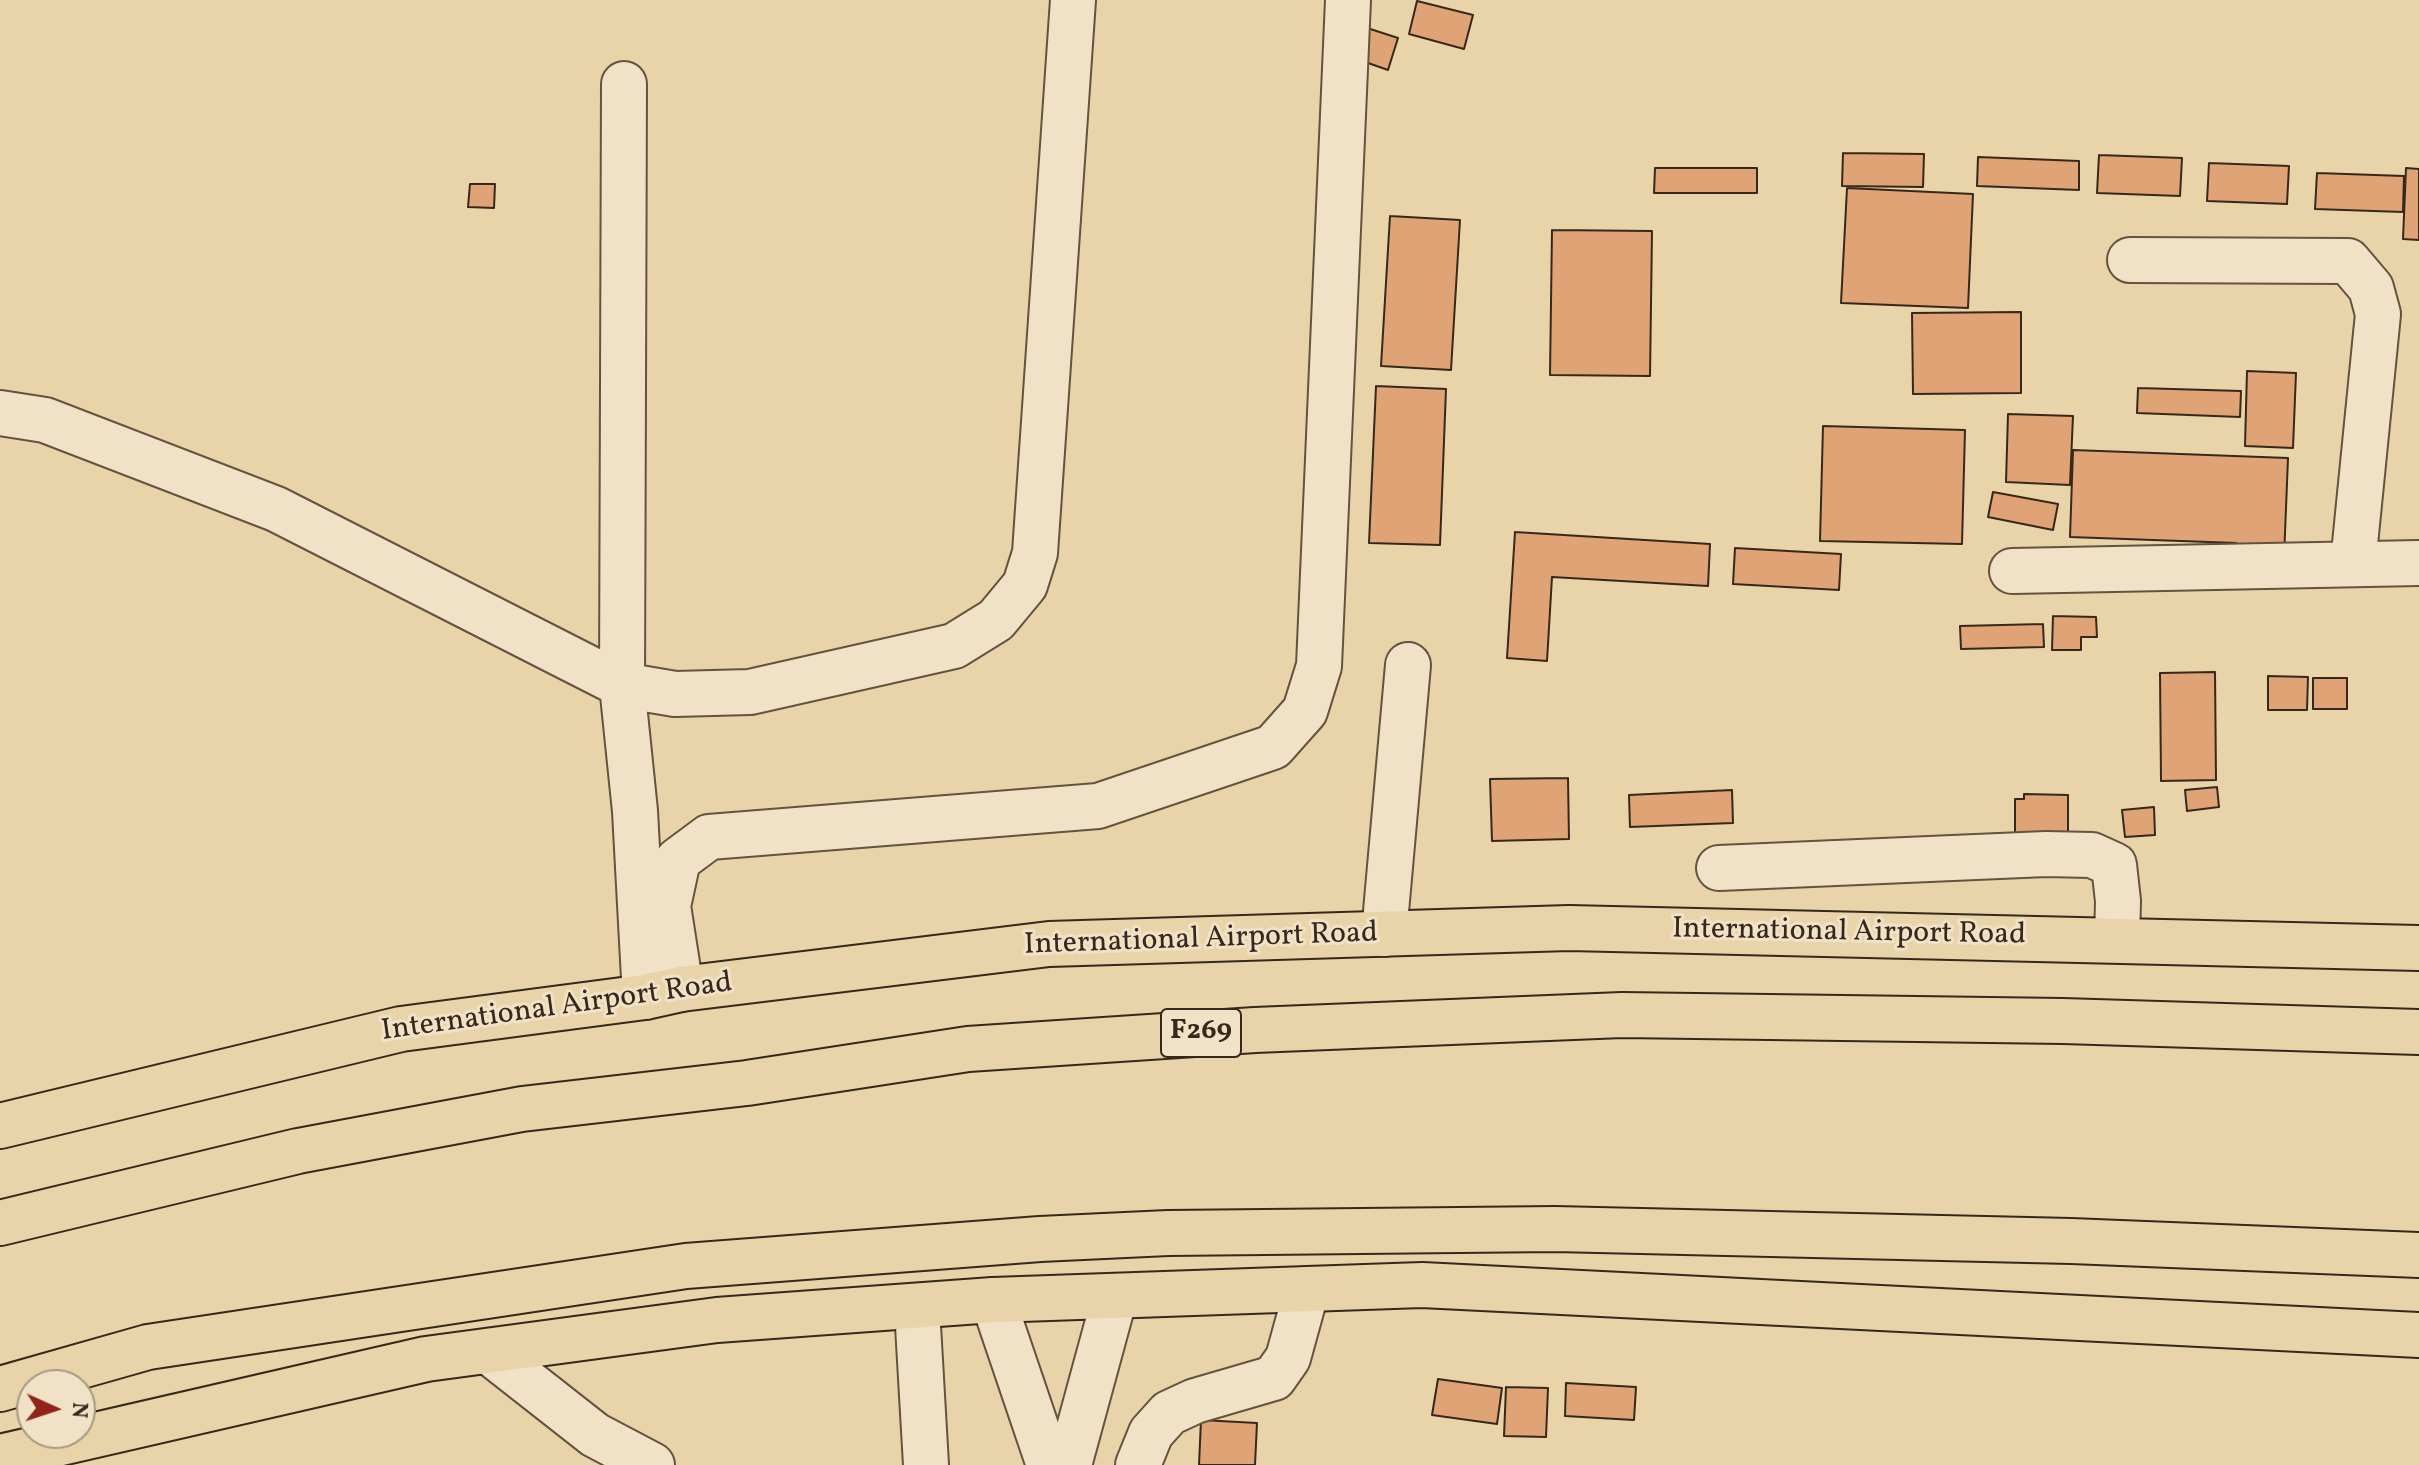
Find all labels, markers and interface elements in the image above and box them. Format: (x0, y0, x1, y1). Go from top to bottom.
street label: International Airport Road (1672, 913, 2026, 955)
street label: International Airport Road (1023, 917, 1379, 965)
street label: International Airport Road (379, 967, 735, 1051)
road number: F269 (1161, 1009, 1241, 1057)
north arrow (16, 1369, 96, 1449)
text: N (63, 1401, 94, 1419)

